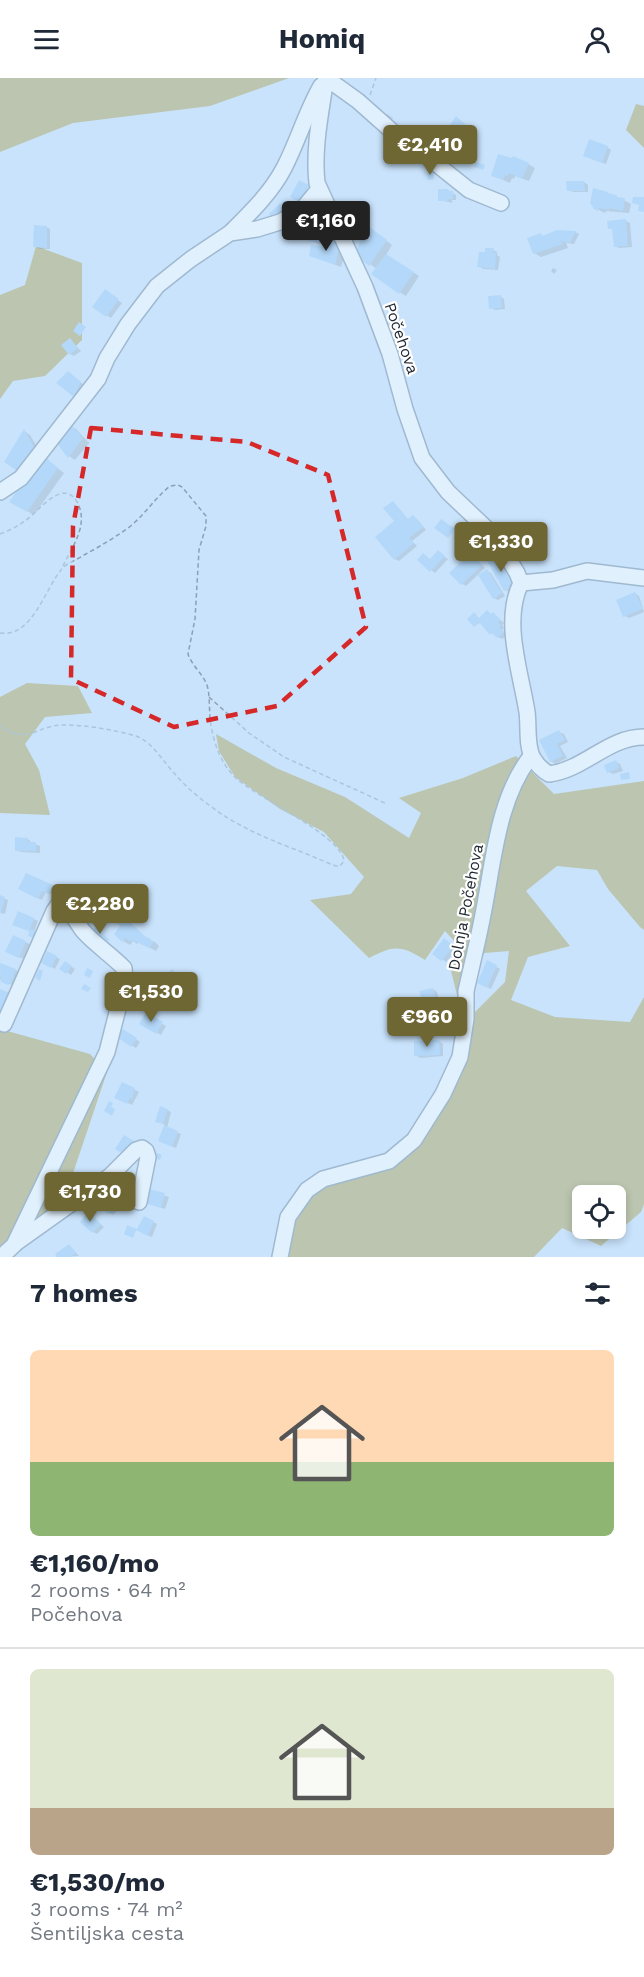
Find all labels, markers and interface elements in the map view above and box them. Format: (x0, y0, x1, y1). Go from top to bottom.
icon: menu (30, 23, 63, 56)
text: Homiq (279, 23, 365, 55)
icon: person (581, 23, 614, 56)
pin: €2,410 (381, 125, 479, 176)
text: €2,410 (397, 132, 463, 156)
pin: €1,160 (277, 201, 375, 252)
text: €1,160 (296, 208, 356, 232)
street label: Počehova (380, 300, 423, 376)
pin: €1,330 (452, 522, 550, 573)
text: €1,330 (468, 529, 534, 553)
street label: Dolnja Počehova (444, 842, 487, 972)
pin: €2,280 (51, 884, 149, 935)
text: €2,280 (65, 891, 135, 915)
pin: €1,530 (102, 972, 200, 1023)
text: €1,530 (119, 979, 183, 1003)
pin: €960 (391, 997, 463, 1048)
text: €960 (401, 1004, 453, 1028)
pin: €1,730 (41, 1172, 139, 1223)
text: €1,730 (58, 1179, 122, 1203)
map controls (572, 1185, 626, 1239)
button: locate (572, 1185, 626, 1239)
icon: filters (581, 1277, 614, 1310)
text: 7 homes (30, 1278, 138, 1308)
icon: home (268, 1389, 376, 1497)
text: €1,160/mo (30, 1548, 159, 1578)
text: 2 rooms · 64 m² (30, 1578, 186, 1602)
text: Počehova (30, 1602, 123, 1626)
icon: home (268, 1708, 376, 1816)
text: €1,530/mo (30, 1867, 165, 1897)
text: 3 rooms · 74 m² (30, 1897, 183, 1921)
text: Šentiljska cesta (30, 1921, 184, 1945)

